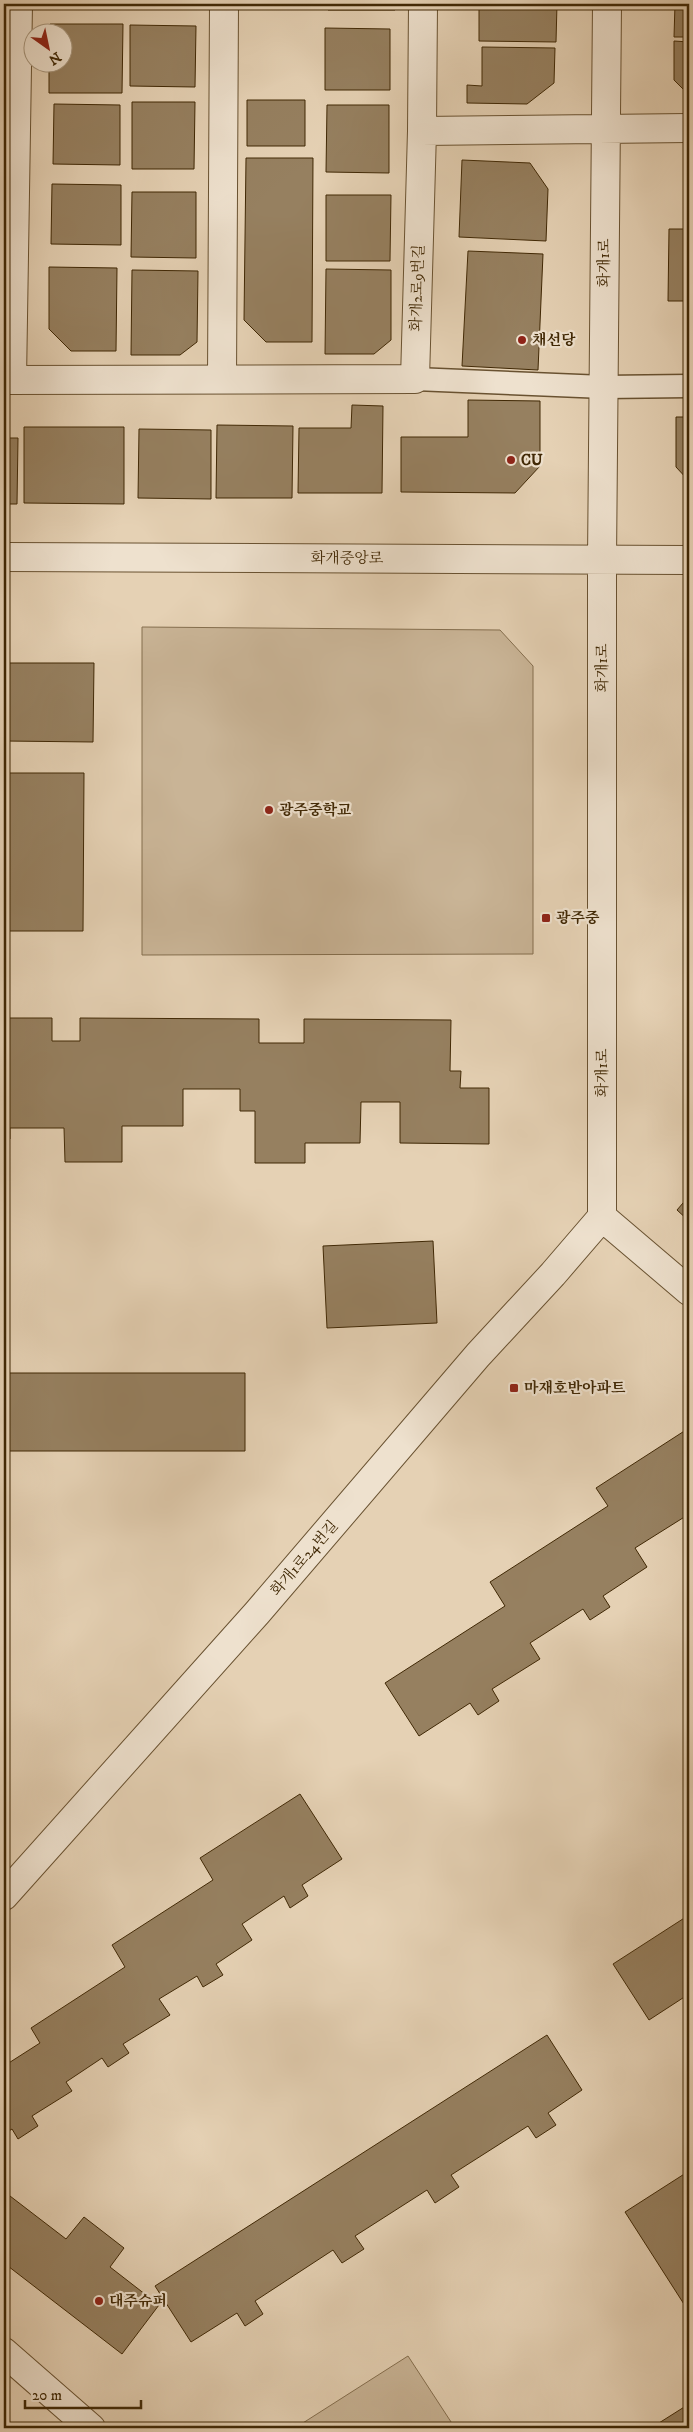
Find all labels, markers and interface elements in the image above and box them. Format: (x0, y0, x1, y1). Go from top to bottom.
north arrow (22, 22, 72, 72)
text: N (44, 47, 64, 69)
street label: 화개1로 (595, 238, 614, 287)
street label: 화개2로9번길 (406, 244, 429, 332)
place label: 채선당 (532, 331, 576, 350)
marker: 채선당 (516, 334, 528, 346)
place label: CU (521, 451, 543, 470)
marker: CU (505, 454, 517, 466)
street label: 화개중앙로 (311, 549, 384, 568)
street label: 화개1로 (593, 643, 612, 692)
place label: 광주중학교 (279, 801, 352, 820)
marker: 광주중학교 (263, 804, 275, 816)
place label: 광주중 (556, 909, 600, 928)
marker: 광주중 (540, 912, 552, 924)
street label: 화개1로 (593, 1048, 612, 1097)
place label: 마재호반아파트 (524, 1379, 626, 1398)
marker: 마재호반아파트 (508, 1382, 520, 1394)
street label: 화개1로24번길 (266, 1517, 342, 1600)
place label: 대주슈퍼 (109, 2292, 167, 2311)
marker: 대주슈퍼 (93, 2295, 105, 2307)
scale bar (25, 2377, 141, 2409)
text: 20 m (32, 2386, 62, 2405)

